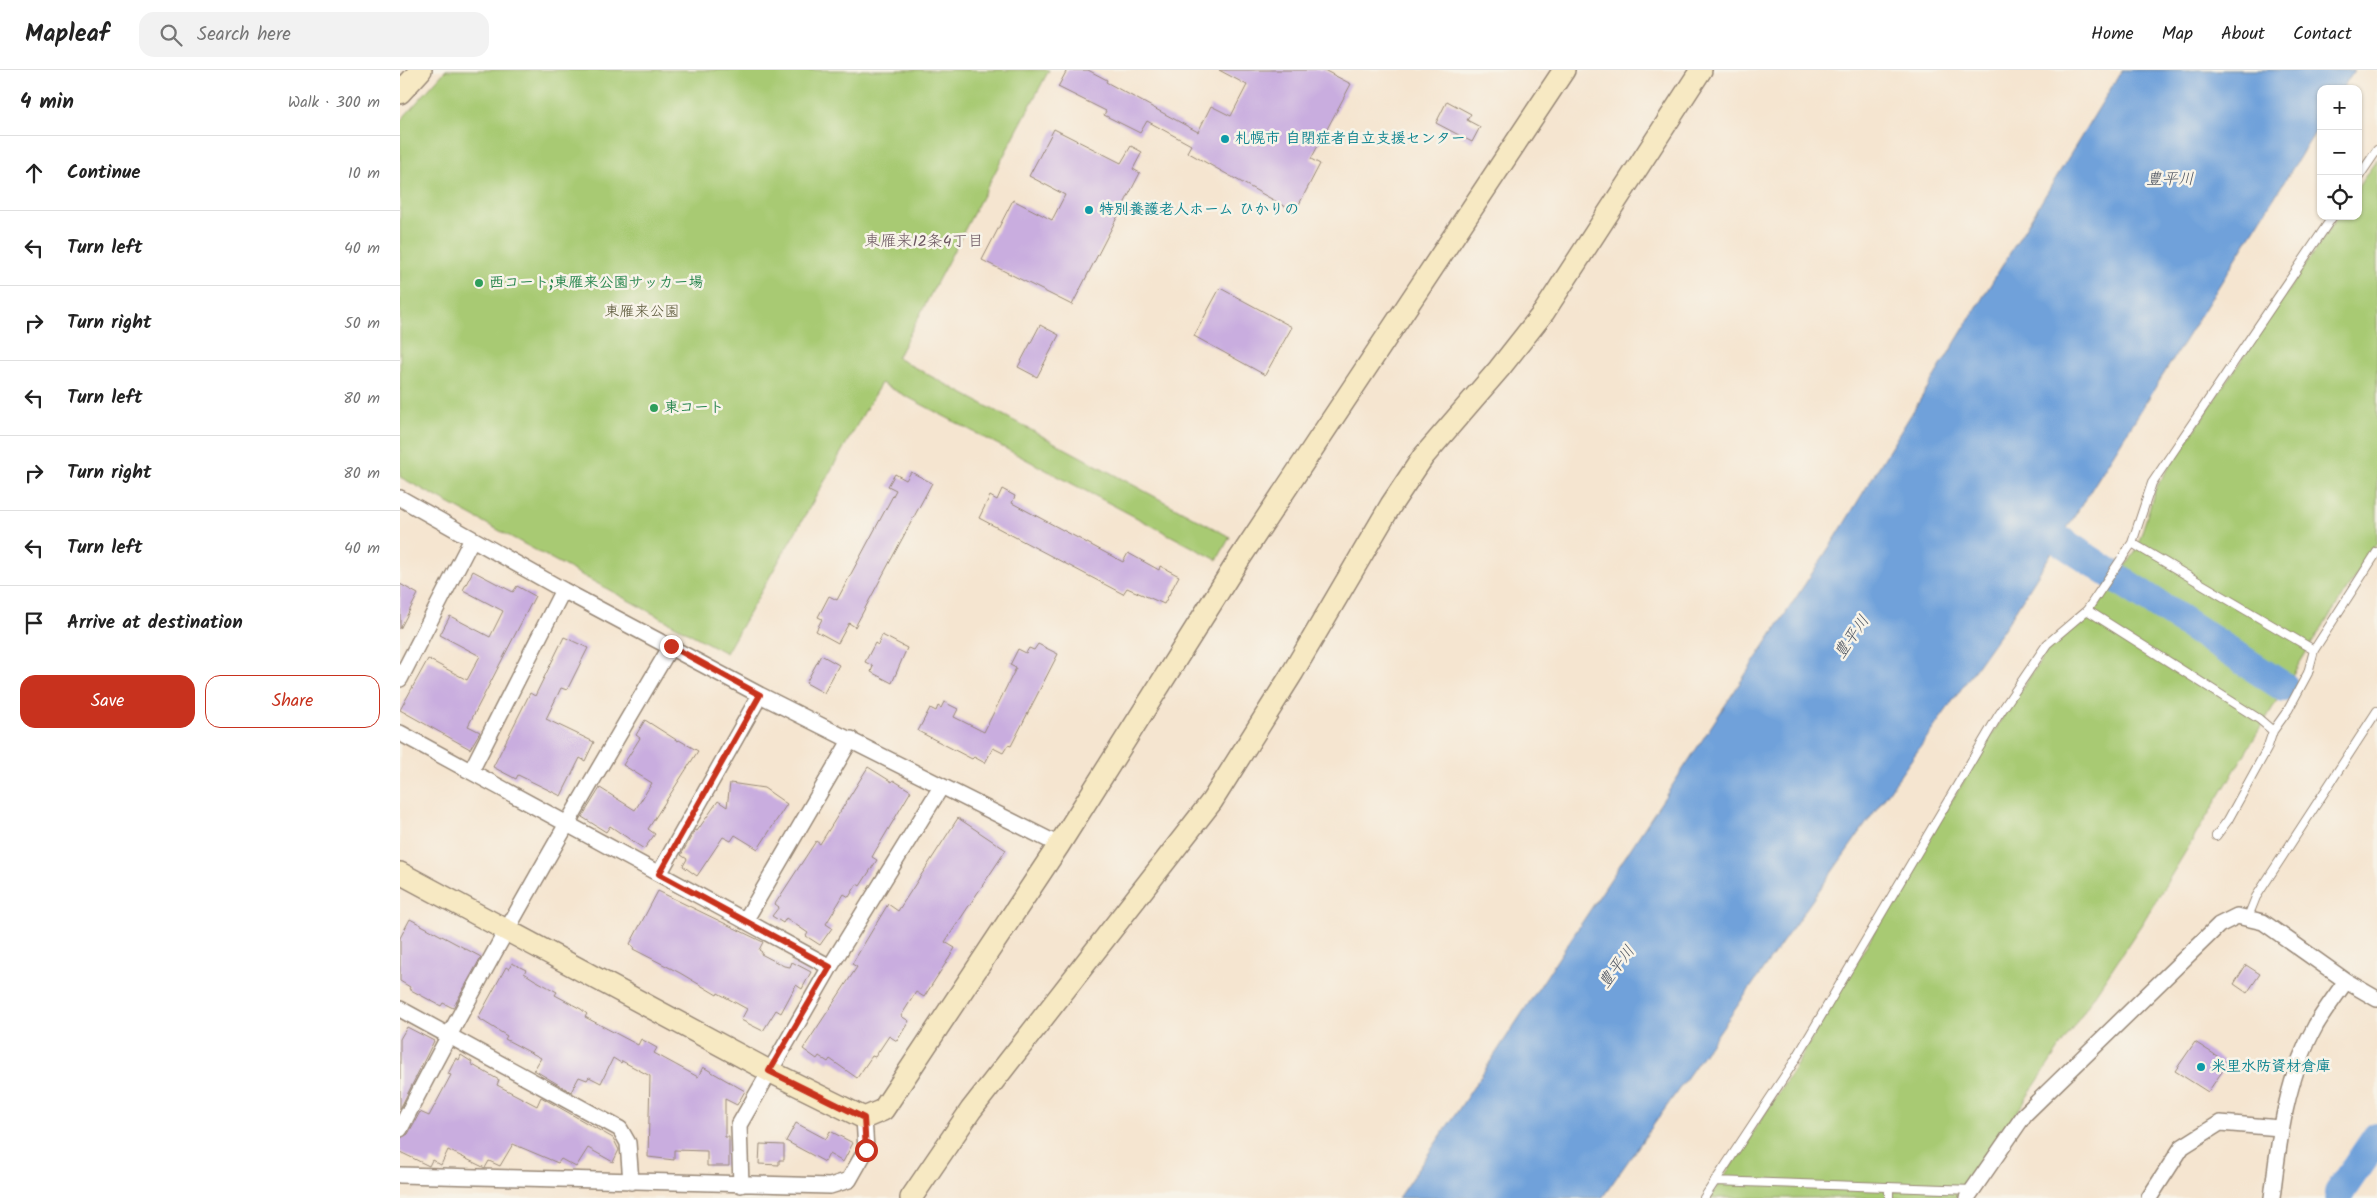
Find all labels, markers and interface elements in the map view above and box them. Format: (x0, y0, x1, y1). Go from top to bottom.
search box (139, 12, 489, 57)
text: Mapleaf (25, 15, 109, 54)
text: Search here (197, 20, 291, 50)
text: Home (2091, 20, 2134, 49)
text: Map (2162, 20, 2193, 49)
text: About (2221, 20, 2265, 49)
text: Contact (2293, 20, 2352, 49)
icon: search (157, 21, 185, 49)
map controls (2317, 85, 2362, 220)
button: + (2317, 85, 2362, 130)
text: 4 min (20, 86, 74, 119)
text: Walk · 300 m (288, 90, 380, 115)
place label: 札幌市 自閉症者自立支援センター (1235, 127, 1466, 151)
button: − (2317, 130, 2362, 175)
marker: 札幌市 自閉症者自立支援センター (1219, 133, 1231, 145)
text: Continue (67, 158, 140, 188)
icon: ahead (20, 159, 48, 187)
text: 10 m (348, 161, 380, 186)
water label: 豊平川 (2146, 167, 2194, 192)
button: locate (2317, 175, 2362, 220)
place label: 特別養護老人ホーム ひかりの (1099, 198, 1299, 222)
marker: 特別養護老人ホーム ひかりの (1083, 204, 1095, 216)
district label: 東雁来12条4丁目 (864, 229, 984, 254)
text: Turn left (67, 233, 142, 263)
icon: left (20, 234, 48, 262)
text: 40 m (344, 236, 380, 261)
place label: 西コート;東雁来公園サッカー場 (489, 271, 704, 295)
marker: 西コート;東雁来公園サッカー場 (473, 277, 485, 289)
park label: 東雁来公園 (604, 300, 680, 324)
text: Turn right (67, 308, 152, 338)
icon: right (20, 309, 48, 337)
text: 50 m (344, 311, 380, 336)
text: Turn left (67, 383, 142, 413)
icon: left (20, 384, 48, 412)
text: 80 m (343, 386, 380, 411)
place label: 東コート (664, 396, 724, 420)
marker: 東コート (648, 402, 660, 414)
text: Turn right (67, 458, 152, 488)
icon: right (20, 459, 48, 487)
text: 80 m (343, 461, 380, 486)
text: Turn left (67, 533, 142, 563)
icon: left (20, 534, 48, 562)
text: 40 m (344, 536, 380, 561)
text: Arrive at destination (67, 608, 243, 638)
icon: arrive (20, 609, 48, 637)
water label: 豊平川 (1828, 610, 1876, 664)
route end (660, 635, 683, 658)
button: Save (20, 675, 195, 728)
button: Share (205, 675, 380, 728)
water label: 豊平川 (1593, 940, 1641, 994)
place label: 米里水防資材倉庫 (2211, 1055, 2331, 1079)
marker: 米里水防資材倉庫 (2195, 1061, 2207, 1073)
route start (855, 1139, 878, 1162)

